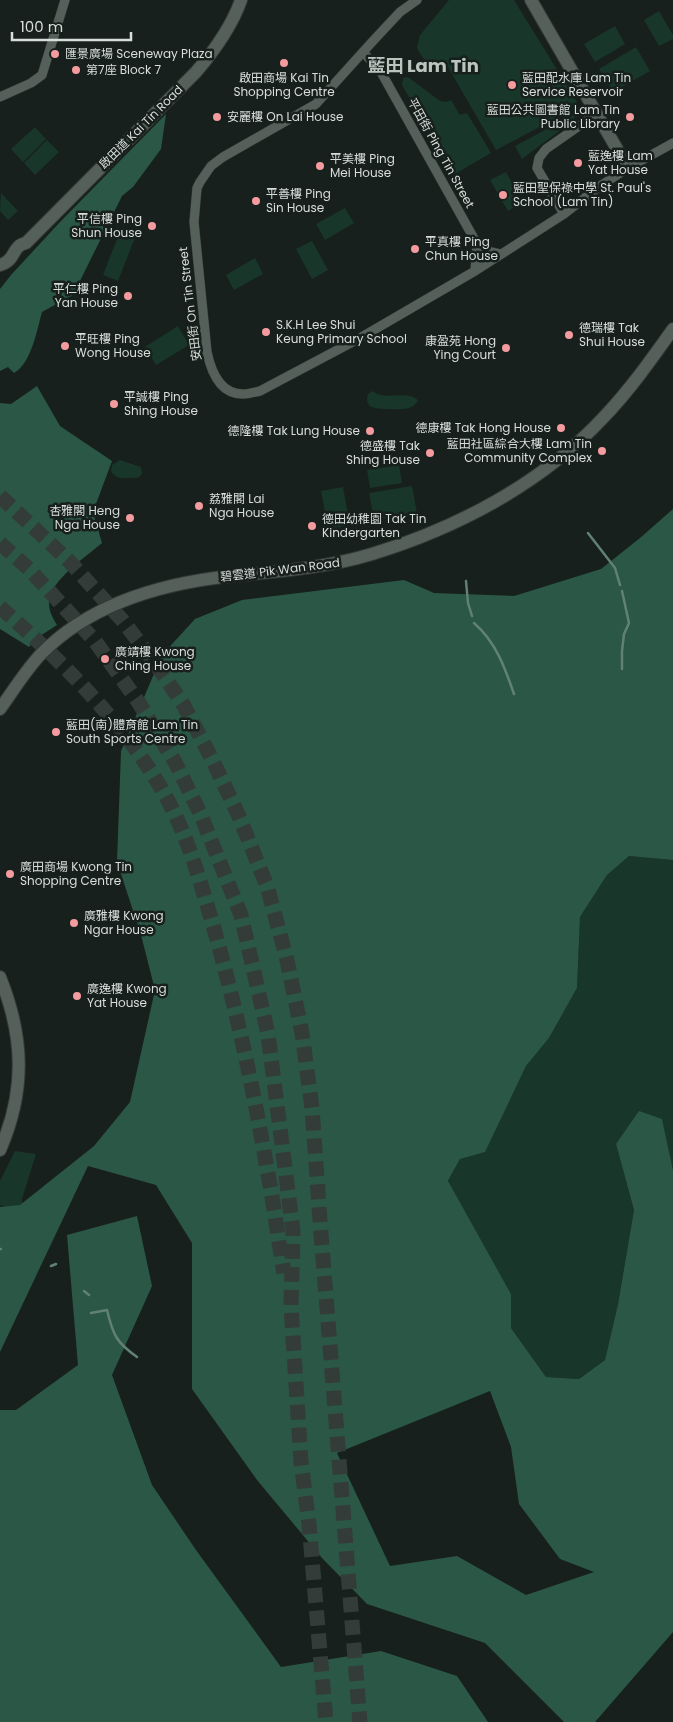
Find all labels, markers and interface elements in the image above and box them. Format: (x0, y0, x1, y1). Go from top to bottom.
scale bar (12, 10, 131, 42)
text: 100 m (20, 16, 63, 37)
place label: 匯景廣場 Sceneway Plaza (65, 45, 213, 62)
marker: 匯景廣場 Sceneway Plaza (49, 48, 61, 60)
district label: 藍田 Lam Tin (367, 53, 479, 78)
marker: 啟田商場 Kai Tin Shopping Centre (278, 57, 290, 69)
place label: 第7座 Block 7 (86, 61, 161, 78)
marker: 第7座 Block 7 (70, 64, 82, 76)
place label: 啟田商場 Kai Tin Shopping Centre (233, 69, 335, 100)
place label: 藍田配水庫 Lam Tin Service Reservoir (522, 69, 631, 100)
marker: 藍田配水庫 Lam Tin Service Reservoir (506, 79, 518, 91)
street label: 啟田道 Kai Tin Road (95, 81, 186, 172)
street label: 平田街 Ping Tin Street (404, 95, 479, 211)
place label: 藍田公共圖書館 Lam Tin Public Library (487, 101, 620, 132)
place label: 安麗樓 On Lai House (227, 108, 343, 125)
marker: 安麗樓 On Lai House (211, 111, 223, 123)
marker: 藍田公共圖書館 Lam Tin Public Library (624, 111, 636, 123)
place label: 藍逸樓 Lam Yat House (588, 147, 653, 178)
place label: 平美樓 Ping Mei House (330, 150, 395, 181)
marker: 藍逸樓 Lam Yat House (572, 157, 584, 169)
marker: 平美樓 Ping Mei House (314, 160, 326, 172)
place label: 藍田聖保祿中學 St. Paul's School (Lam Tin) (513, 179, 651, 210)
place label: 平善樓 Ping Sin House (266, 185, 331, 216)
marker: 藍田聖保祿中學 St. Paul's School (Lam Tin) (497, 189, 509, 201)
marker: 平善樓 Ping Sin House (250, 195, 262, 207)
place label: 平信樓 Ping Shun House (71, 210, 142, 241)
marker: 平信樓 Ping Shun House (146, 220, 158, 232)
place label: 平真樓 Ping Chun House (425, 233, 498, 264)
marker: 平真樓 Ping Chun House (409, 243, 421, 255)
street label: 安田街 On Tin Street (174, 246, 205, 362)
place label: 平仁樓 Ping Yan House (53, 280, 118, 311)
marker: 平仁樓 Ping Yan House (122, 290, 134, 302)
place label: S.K.H Lee Shui Keung Primary School (276, 316, 407, 347)
place label: 德瑞樓 Tak Shui House (579, 319, 645, 350)
marker: S.K.H Lee Shui Keung Primary School (260, 326, 272, 338)
marker: 德瑞樓 Tak Shui House (563, 329, 575, 341)
place label: 平旺樓 Ping Wong House (75, 330, 151, 361)
place label: 康盈苑 Hong Ying Court (425, 332, 496, 363)
marker: 平旺樓 Ping Wong House (59, 340, 71, 352)
marker: 康盈苑 Hong Ying Court (500, 342, 512, 354)
place label: 平誠樓 Ping Shing House (124, 388, 198, 419)
marker: 平誠樓 Ping Shing House (108, 398, 120, 410)
place label: 德康樓 Tak Hong House (415, 419, 551, 436)
place label: 德隆樓 Tak Lung House (228, 422, 360, 439)
marker: 德康樓 Tak Hong House (555, 422, 567, 434)
marker: 德隆樓 Tak Lung House (364, 425, 376, 437)
place label: 藍田社區綜合大樓 Lam Tin Community Complex (447, 435, 592, 466)
place label: 德盛樓 Tak Shing House (346, 437, 421, 468)
marker: 藍田社區綜合大樓 Lam Tin Community Complex (596, 445, 608, 457)
marker: 德盛樓 Tak Shing House (424, 447, 436, 459)
place label: 荔雅閣 Lai Nga House (209, 490, 274, 521)
marker: 荔雅閣 Lai Nga House (193, 500, 205, 512)
place label: 杏雅閣 Heng Nga House (49, 502, 120, 533)
place label: 德田幼稚園 Tak Tin Kindergarten (322, 510, 426, 541)
marker: 杏雅閣 Heng Nga House (124, 512, 136, 524)
marker: 德田幼稚園 Tak Tin Kindergarten (306, 520, 318, 532)
street label: 碧雲道 Pik Wan Road (219, 554, 341, 585)
place label: 廣靖樓 Kwong Ching House (115, 643, 195, 674)
marker: 廣靖樓 Kwong Ching House (99, 653, 111, 665)
place label: 藍田(南)體育館 Lam Tin South Sports Centre (66, 716, 198, 747)
marker: 藍田(南)體育館 Lam Tin South Sports Centre (50, 726, 62, 738)
place label: 廣田商場 Kwong Tin Shopping Centre (20, 858, 132, 889)
marker: 廣田商場 Kwong Tin Shopping Centre (4, 868, 16, 880)
place label: 廣雅樓 Kwong Ngar House (84, 907, 164, 938)
marker: 廣雅樓 Kwong Ngar House (68, 917, 80, 929)
place label: 廣逸樓 Kwong Yat House (87, 980, 167, 1011)
marker: 廣逸樓 Kwong Yat House (71, 990, 83, 1002)

